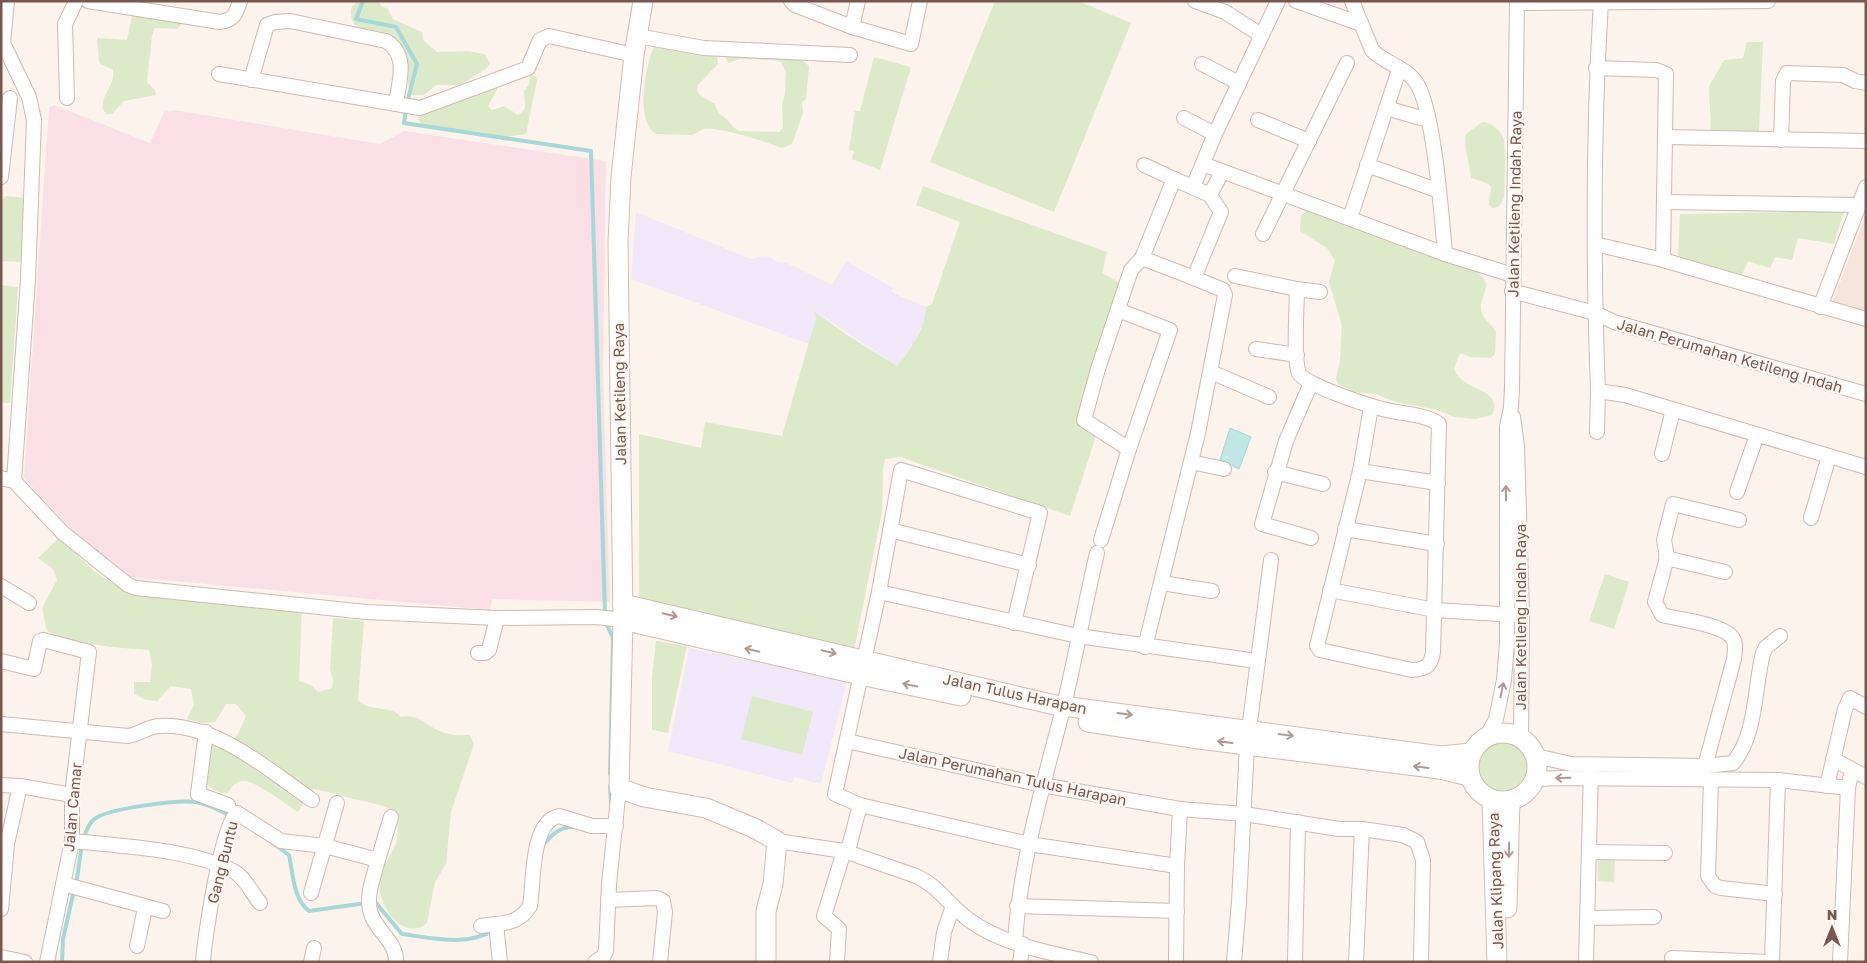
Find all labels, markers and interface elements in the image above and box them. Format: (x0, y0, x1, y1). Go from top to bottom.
street label: Jalan Ketileng Indah Raya (1503, 111, 1525, 297)
street label: Jalan Perumahan Ketileng Indah (1615, 314, 1845, 396)
street label: Jalan Ketileng Raya (609, 323, 629, 465)
one-way arrow (1501, 485, 1511, 502)
street label: Jalan Ketileng Indah Raya (1511, 524, 1529, 710)
one-way arrow (662, 611, 678, 620)
one-way arrow (744, 645, 760, 654)
one-way arrow (820, 648, 836, 657)
street label: Jalan Tulus Harapan (941, 669, 1089, 717)
one-way arrow (903, 680, 919, 690)
one-way arrow (1498, 683, 1507, 699)
one-way arrow (1116, 709, 1132, 719)
one-way arrow (1277, 730, 1293, 740)
one-way arrow (1217, 737, 1233, 747)
street label: Jalan Perumahan Tulus Harapan (897, 743, 1129, 809)
street label: Jalan Camar (59, 762, 85, 852)
one-way arrow (1413, 762, 1429, 772)
one-way arrow (1556, 773, 1572, 783)
street label: Jalan Klipang Raya (1484, 812, 1506, 950)
street label: Gang Buntu (203, 819, 241, 905)
one-way arrow (1504, 842, 1513, 858)
north arrow (1807, 903, 1857, 953)
text: N (1827, 906, 1837, 923)

